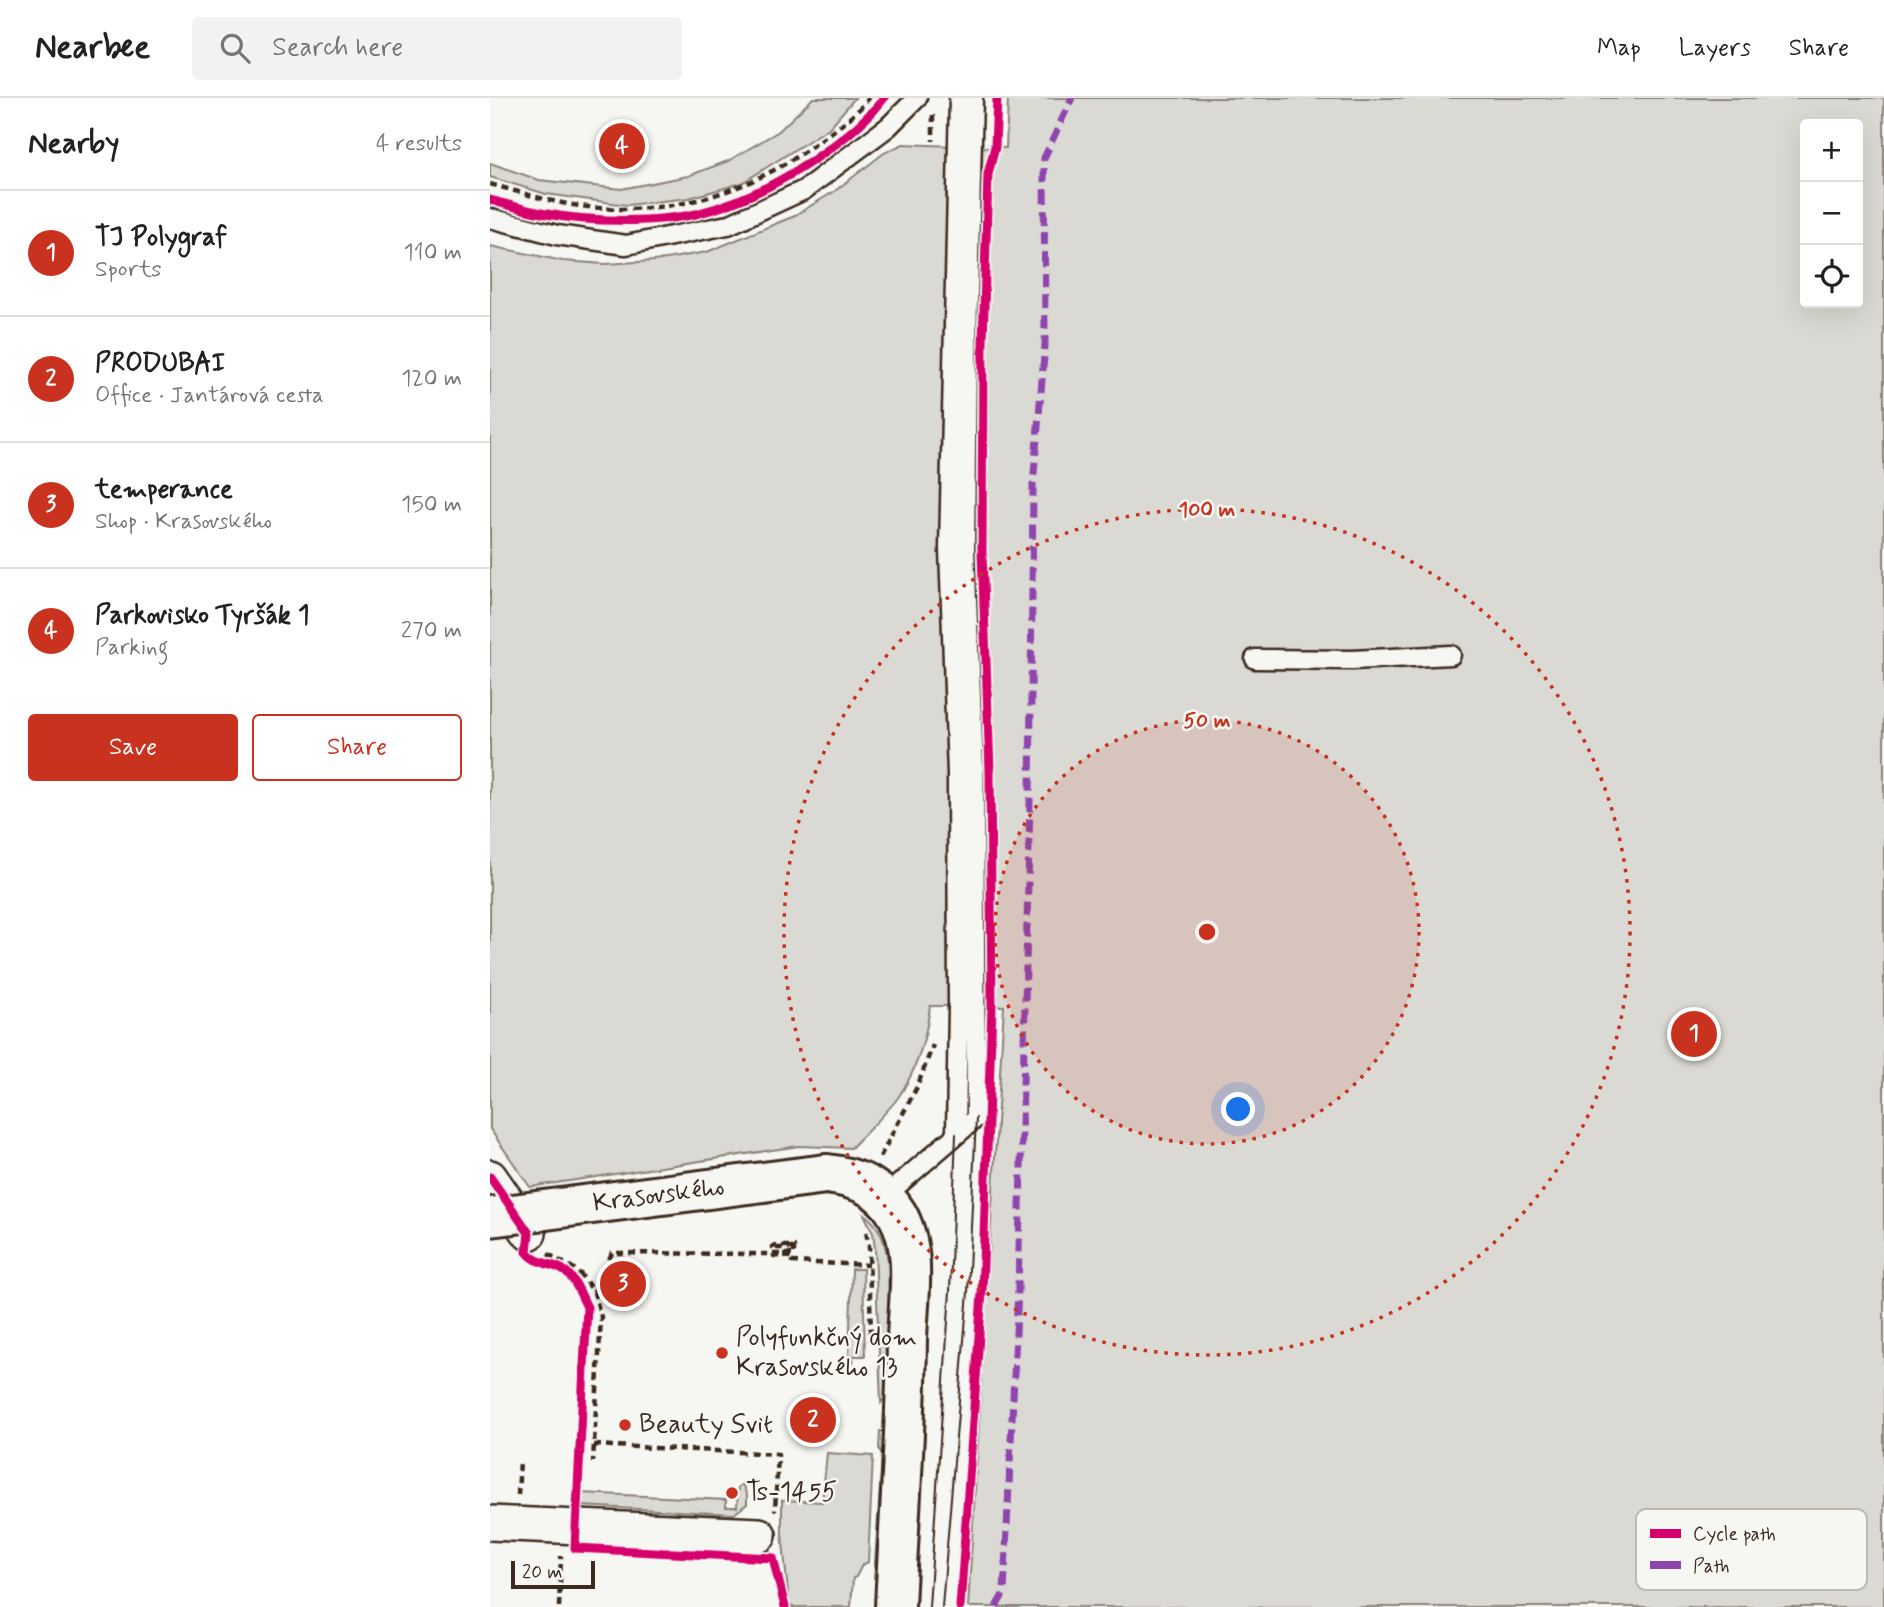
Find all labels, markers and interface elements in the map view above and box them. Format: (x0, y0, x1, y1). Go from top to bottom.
search box (192, 17, 682, 80)
text: Nearbee (35, 26, 150, 70)
icon: search (216, 29, 254, 67)
text: Search here (272, 31, 403, 65)
text: Map (1597, 33, 1641, 64)
text: Layers (1679, 33, 1751, 64)
text: Share (1789, 33, 1849, 64)
map controls (1800, 119, 1863, 308)
button: + (1800, 119, 1863, 182)
pin: 4 (599, 120, 645, 172)
text: Nearby (28, 124, 119, 163)
text: 4 results (376, 129, 462, 159)
button: − (1800, 182, 1863, 245)
text: TJ Polygraf (95, 221, 227, 255)
text: 1 (46, 238, 56, 268)
text: 110 m (403, 238, 462, 268)
button: locate (1800, 245, 1863, 308)
text: Sports (95, 255, 162, 285)
text: PRODUBAI (95, 347, 225, 381)
text: 2 (45, 364, 57, 394)
text: 120 m (401, 364, 462, 394)
text: Office · Jantárová cesta (95, 381, 324, 411)
text: temperance (95, 473, 233, 507)
text: 3 (46, 490, 56, 520)
text: 150 m (401, 490, 462, 520)
text: 100 m (1179, 496, 1235, 524)
text: Shop · Krasovského (95, 507, 272, 537)
text: Parkovisko Tyršák 1 (95, 599, 310, 633)
text: 4 (44, 616, 58, 646)
text: 270 m (401, 616, 462, 646)
text: Parking (95, 633, 168, 663)
text: 50 m (1184, 707, 1231, 735)
button: Save (28, 714, 238, 781)
button: Share (252, 714, 462, 781)
centre of rings (1195, 920, 1219, 944)
pin: 1 (1671, 1008, 1717, 1060)
your location (1221, 1092, 1255, 1126)
street label: Krasovského (591, 1170, 727, 1221)
pin: 3 (600, 1258, 646, 1310)
place label: Polyfunkčný dom Krasovského 13 (736, 1321, 917, 1385)
marker: Polyfunkčný dom Krasovského 13 (714, 1345, 730, 1361)
pin: 2 (790, 1394, 836, 1446)
place label: Beauty Svit (639, 1408, 773, 1442)
marker: Beauty Svit (617, 1417, 633, 1433)
place label: Ts-1455 (746, 1476, 837, 1510)
marker: Ts-1455 (724, 1485, 740, 1501)
legend (1636, 1509, 1867, 1590)
text: Cycle path (1693, 1522, 1776, 1547)
text: Path (1693, 1554, 1730, 1579)
scale bar (511, 1558, 595, 1590)
text: 20 m (522, 1560, 562, 1585)

